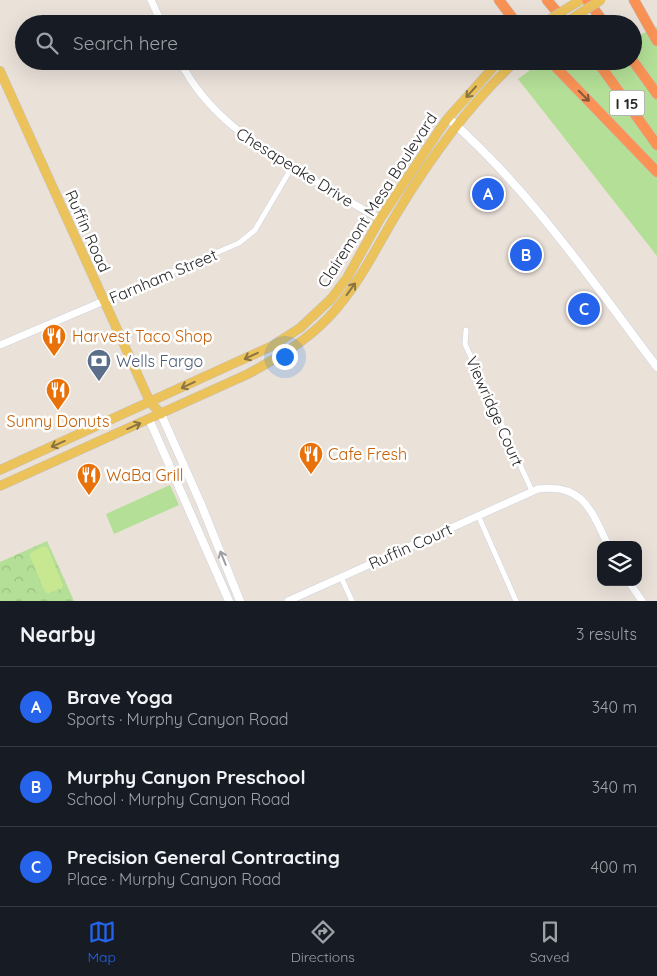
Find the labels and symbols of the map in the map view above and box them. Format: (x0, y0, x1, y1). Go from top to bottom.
one-way arrow (466, 85, 477, 98)
one-way arrow (578, 90, 591, 102)
road number: I 15 (610, 90, 644, 116)
street label: Clairemont Mesa Boulevard (313, 109, 441, 291)
street label: Chesapeake Drive (233, 123, 357, 211)
pin: A (472, 175, 504, 213)
street label: Ruffin Road (61, 187, 115, 275)
pin: B (510, 236, 542, 274)
street label: Farnham Street (106, 244, 220, 308)
one-way arrow (346, 282, 356, 296)
pin: C (568, 290, 600, 328)
restaurant icon: Harvest Taco Shop (41, 323, 67, 357)
place label: Harvest Taco Shop (72, 326, 212, 346)
your location (272, 344, 298, 370)
bank icon: Wells Fargo (86, 348, 112, 382)
place label: Wells Fargo (116, 351, 203, 371)
one-way arrow (244, 352, 259, 361)
street label: Viewridge Court (462, 353, 528, 469)
restaurant icon: Sunny Donuts (45, 377, 71, 411)
one-way arrow (181, 381, 196, 390)
place label: Sunny Donuts (7, 411, 109, 431)
one-way arrow (126, 421, 141, 430)
one-way arrow (51, 439, 66, 449)
restaurant icon: Cafe Fresh (298, 441, 324, 475)
place label: Cafe Fresh (328, 444, 407, 464)
restaurant icon: WaBa Grill (76, 462, 102, 496)
place label: WaBa Grill (106, 465, 184, 485)
street label: Ruffin Court (365, 519, 455, 573)
one-way arrow (217, 551, 227, 566)

